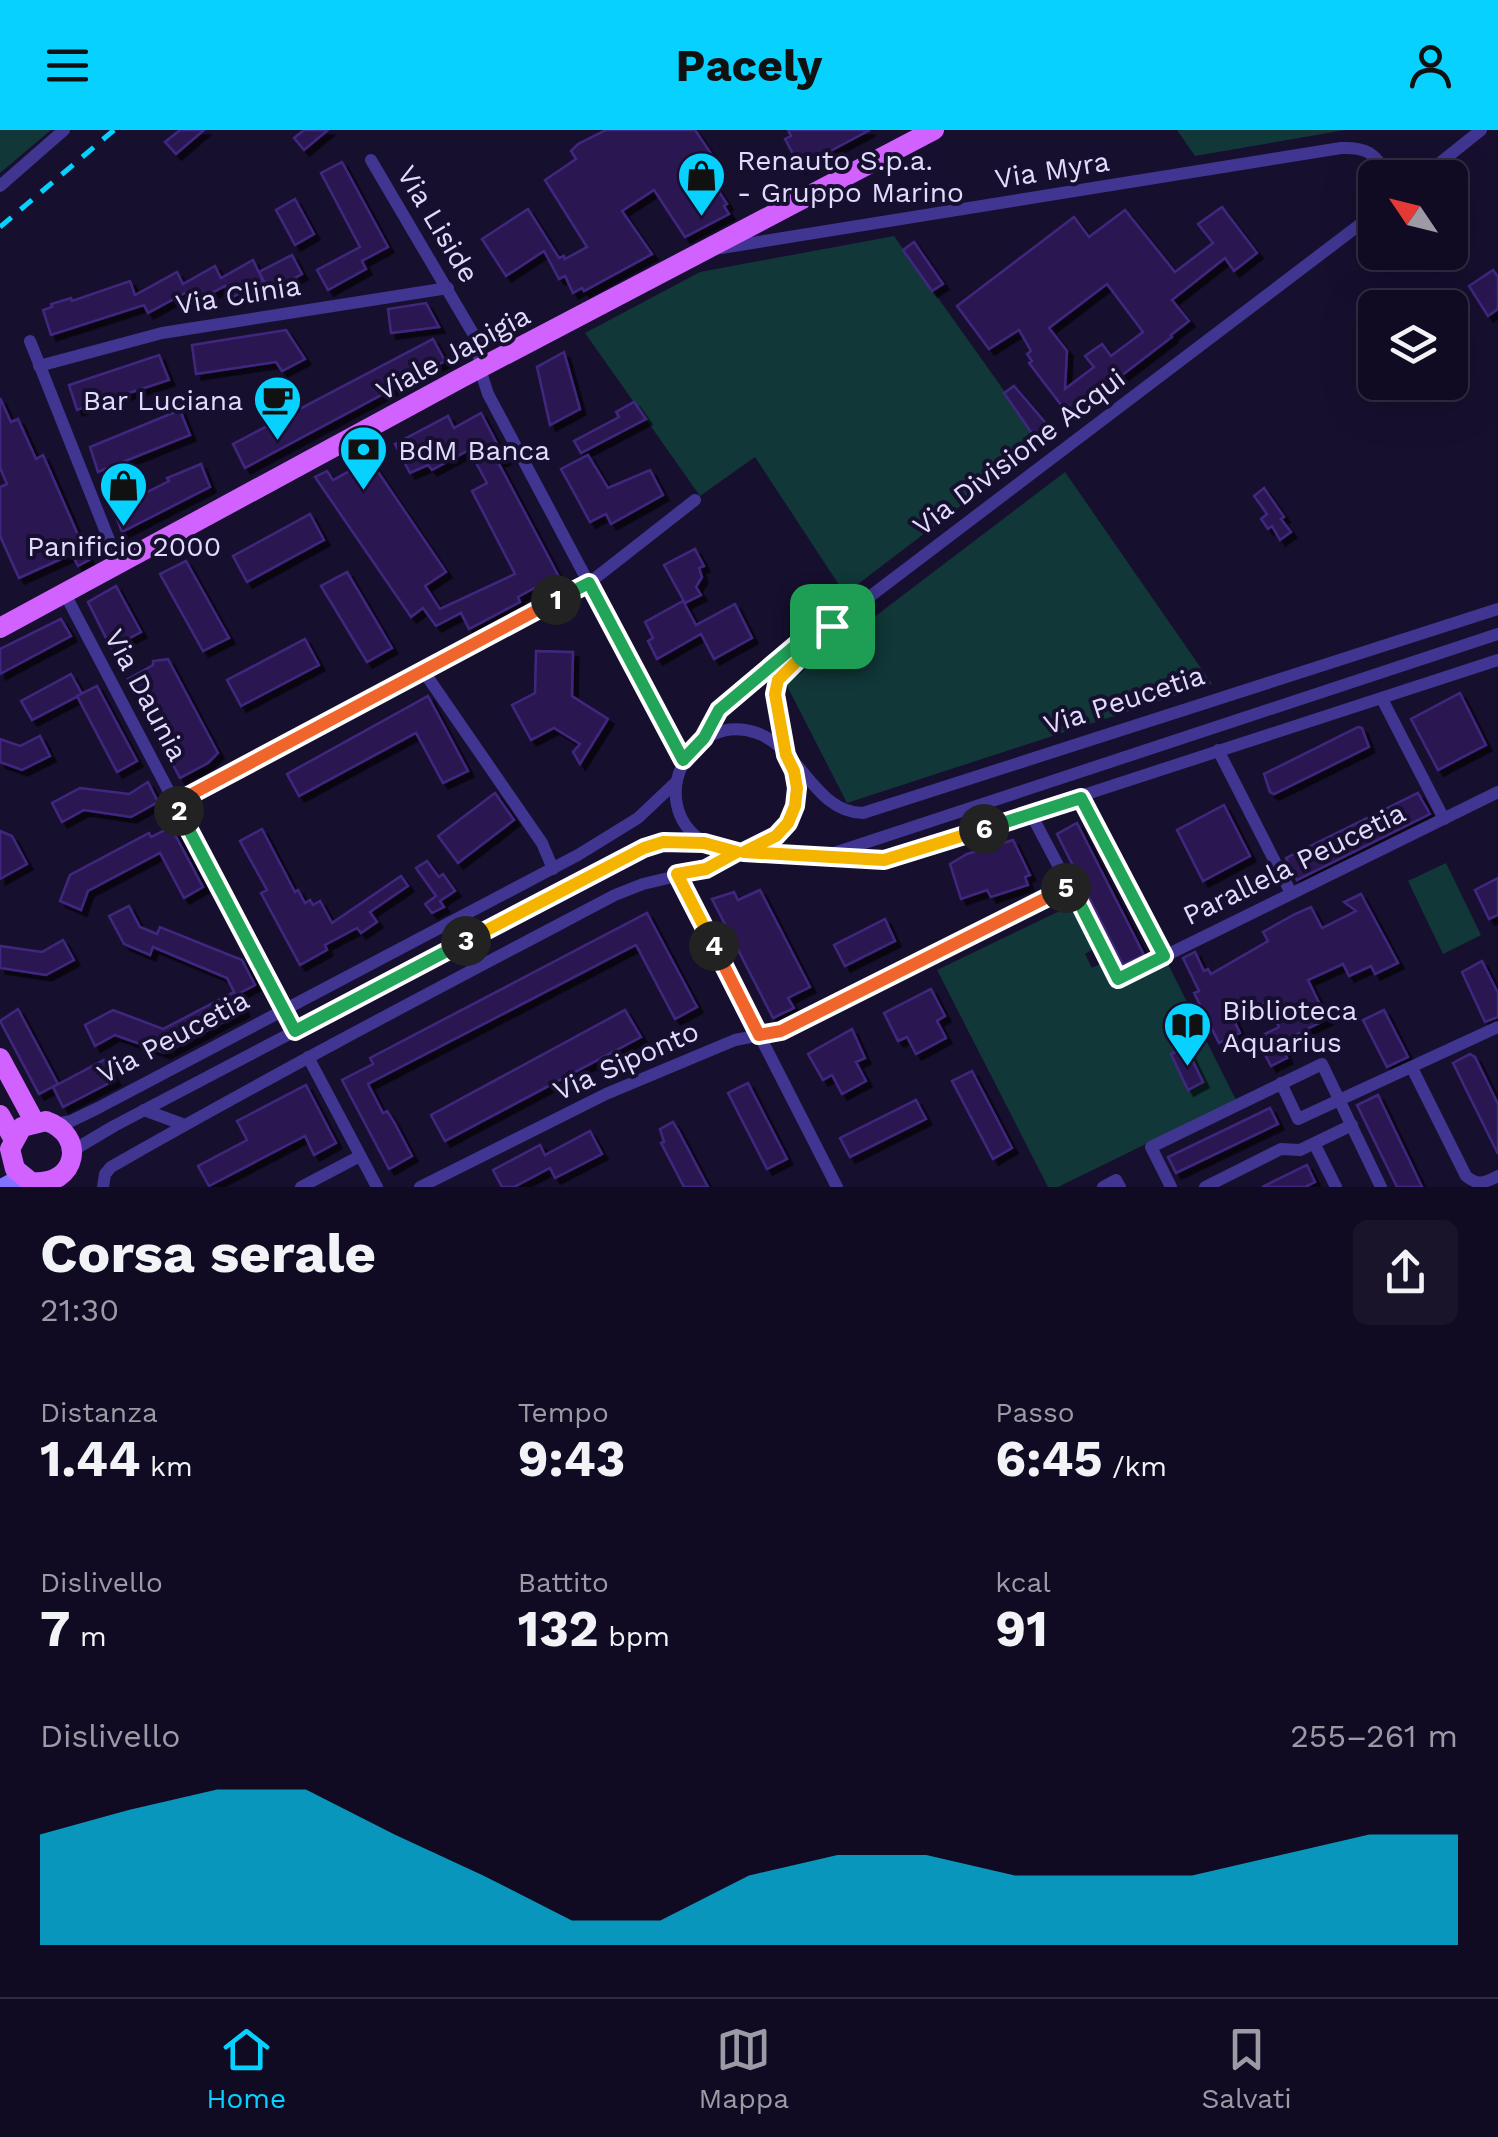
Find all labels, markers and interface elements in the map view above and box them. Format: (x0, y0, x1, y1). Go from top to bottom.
icon: menu (40, 38, 95, 93)
icon: person (1403, 38, 1458, 93)
text: Pacely (676, 39, 822, 92)
place label: Renauto S.p.a. - Gruppo Marino (737, 144, 964, 209)
street label: Via Myra (992, 145, 1112, 195)
shop icon: Renauto S.p.a. - Gruppo Marino (676, 150, 728, 218)
street label: Via Liside (390, 160, 486, 288)
north arrow (1358, 160, 1468, 270)
map controls (1358, 160, 1468, 400)
street label: Via Clinia (173, 269, 303, 321)
button: layers (1358, 290, 1468, 400)
street label: Viale Japigia (370, 299, 536, 407)
street label: Via Divisione Acqui (906, 361, 1132, 543)
cafe icon: Bar Luciana (252, 374, 304, 442)
place label: Bar Luciana (83, 384, 243, 417)
bank icon: BdM Banca (337, 424, 389, 492)
place label: BdM Banca (398, 434, 550, 467)
shop icon: Panificio 2000 (98, 460, 150, 528)
place label: Panificio 2000 (27, 530, 221, 563)
pin: 1 (531, 575, 581, 625)
text: 1 (550, 583, 562, 616)
pin (790, 584, 875, 669)
icon: arrive (805, 599, 860, 654)
street label: Via Daunia (98, 624, 195, 767)
street label: Via Peucetia (1039, 658, 1209, 742)
pin: 2 (154, 786, 204, 836)
text: 2 (171, 794, 187, 827)
street label: Parallela Peucetia (1178, 796, 1411, 932)
pin: 6 (959, 804, 1009, 854)
text: 6 (975, 812, 993, 845)
pin: 5 (1041, 863, 1091, 913)
text: 5 (1058, 871, 1074, 904)
pin: 3 (441, 916, 491, 966)
pin: 4 (689, 921, 739, 971)
text: 3 (458, 924, 474, 957)
text: 4 (705, 929, 723, 962)
street label: Via Peucetia (92, 983, 255, 1091)
place label: Biblioteca Aquarius (1222, 994, 1357, 1059)
library icon: Biblioteca Aquarius (1161, 1000, 1213, 1068)
street label: Via Siponto (548, 1014, 704, 1108)
button: share (1353, 1220, 1458, 1325)
text: Corsa serale (40, 1221, 376, 1285)
text: 21:30 (40, 1291, 119, 1329)
text: Distanza (40, 1396, 158, 1429)
text: Tempo (518, 1396, 609, 1429)
text: Passo (995, 1396, 1075, 1429)
text: 1.44 (40, 1429, 140, 1488)
text: 9:43 (518, 1429, 626, 1488)
text: 6:45 (995, 1429, 1103, 1488)
text: km (140, 1450, 193, 1483)
text: /km (1103, 1450, 1167, 1483)
text: Dislivello (40, 1566, 163, 1599)
text: Battito (518, 1566, 609, 1599)
text: kcal (995, 1566, 1051, 1599)
text: 7 (40, 1599, 70, 1658)
text: 132 (518, 1599, 599, 1658)
text: 91 (995, 1599, 1048, 1658)
text: m (70, 1620, 107, 1653)
text: bpm (599, 1620, 670, 1653)
text: Dislivello (40, 1717, 180, 1755)
text: 255–261 m (1290, 1717, 1458, 1755)
tab: Home (206, 2022, 286, 2115)
tab: Mappa (699, 2022, 789, 2115)
tab: Salvati (1202, 2022, 1292, 2115)

